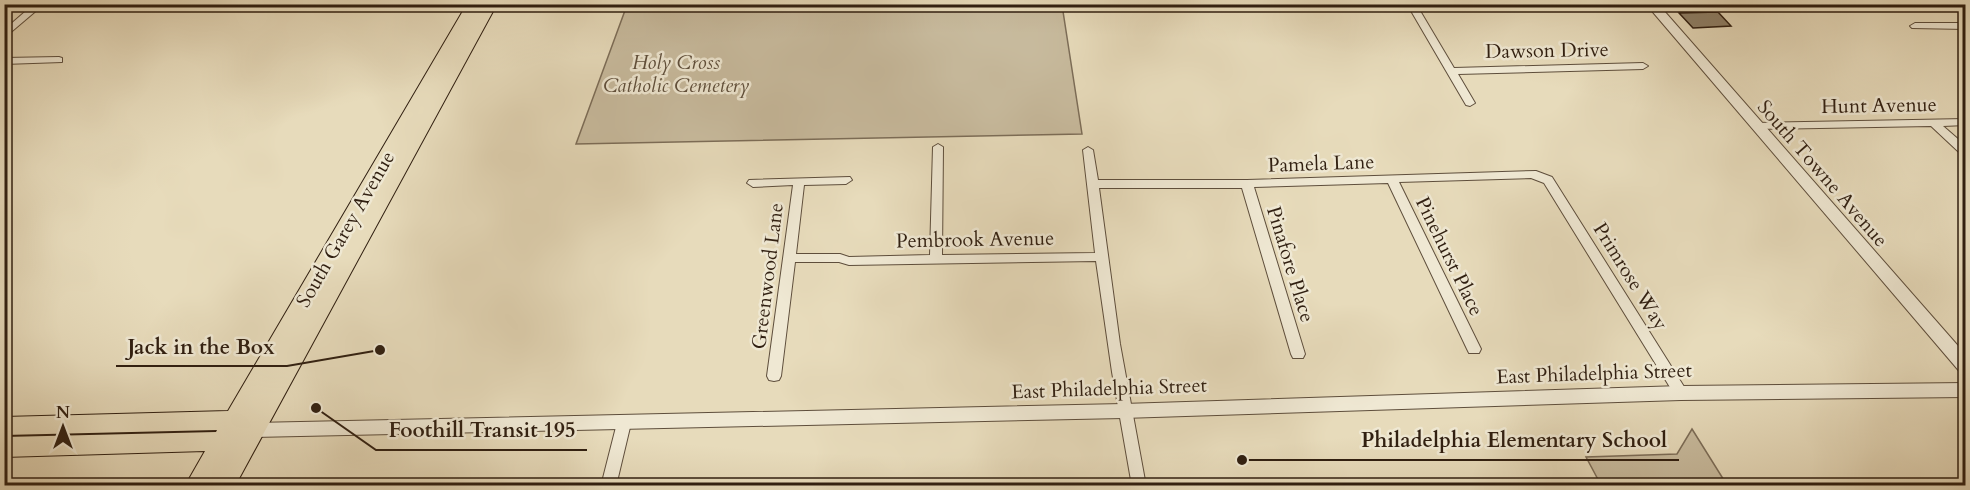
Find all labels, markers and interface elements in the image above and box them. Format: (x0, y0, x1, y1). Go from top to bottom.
street label: Dawson Drive (1485, 36, 1609, 65)
park label: Holy Cross Catholic Cemetery (603, 49, 749, 99)
street label: Hunt Avenue (1821, 91, 1937, 120)
street label: South Towne Avenue (1751, 94, 1894, 253)
street label: South Garey Avenue (290, 146, 401, 312)
street label: Pamela Lane (1267, 148, 1375, 179)
street label: Pinehurst Place (1409, 192, 1490, 320)
street label: Greenwood Lane (745, 201, 790, 351)
street label: Pinafore Place (1260, 203, 1321, 325)
street label: Primrose Way (1587, 217, 1675, 336)
street label: Pembrook Avenue (896, 225, 1054, 254)
callout: Jack in the Box (116, 327, 287, 366)
text: Jack in the Box (124, 333, 275, 362)
street label: East Philadelphia Street (1496, 357, 1693, 390)
street label: East Philadelphia Street (1011, 372, 1208, 405)
north arrow (33, 397, 93, 457)
text: N (56, 402, 70, 424)
callout: Foothill Transit 195 (376, 411, 587, 450)
text: Foothill Transit 195 (388, 416, 576, 445)
callout: Philadelphia Elementary School (1349, 421, 1679, 460)
text: Philadelphia Elementary School (1361, 426, 1667, 455)

